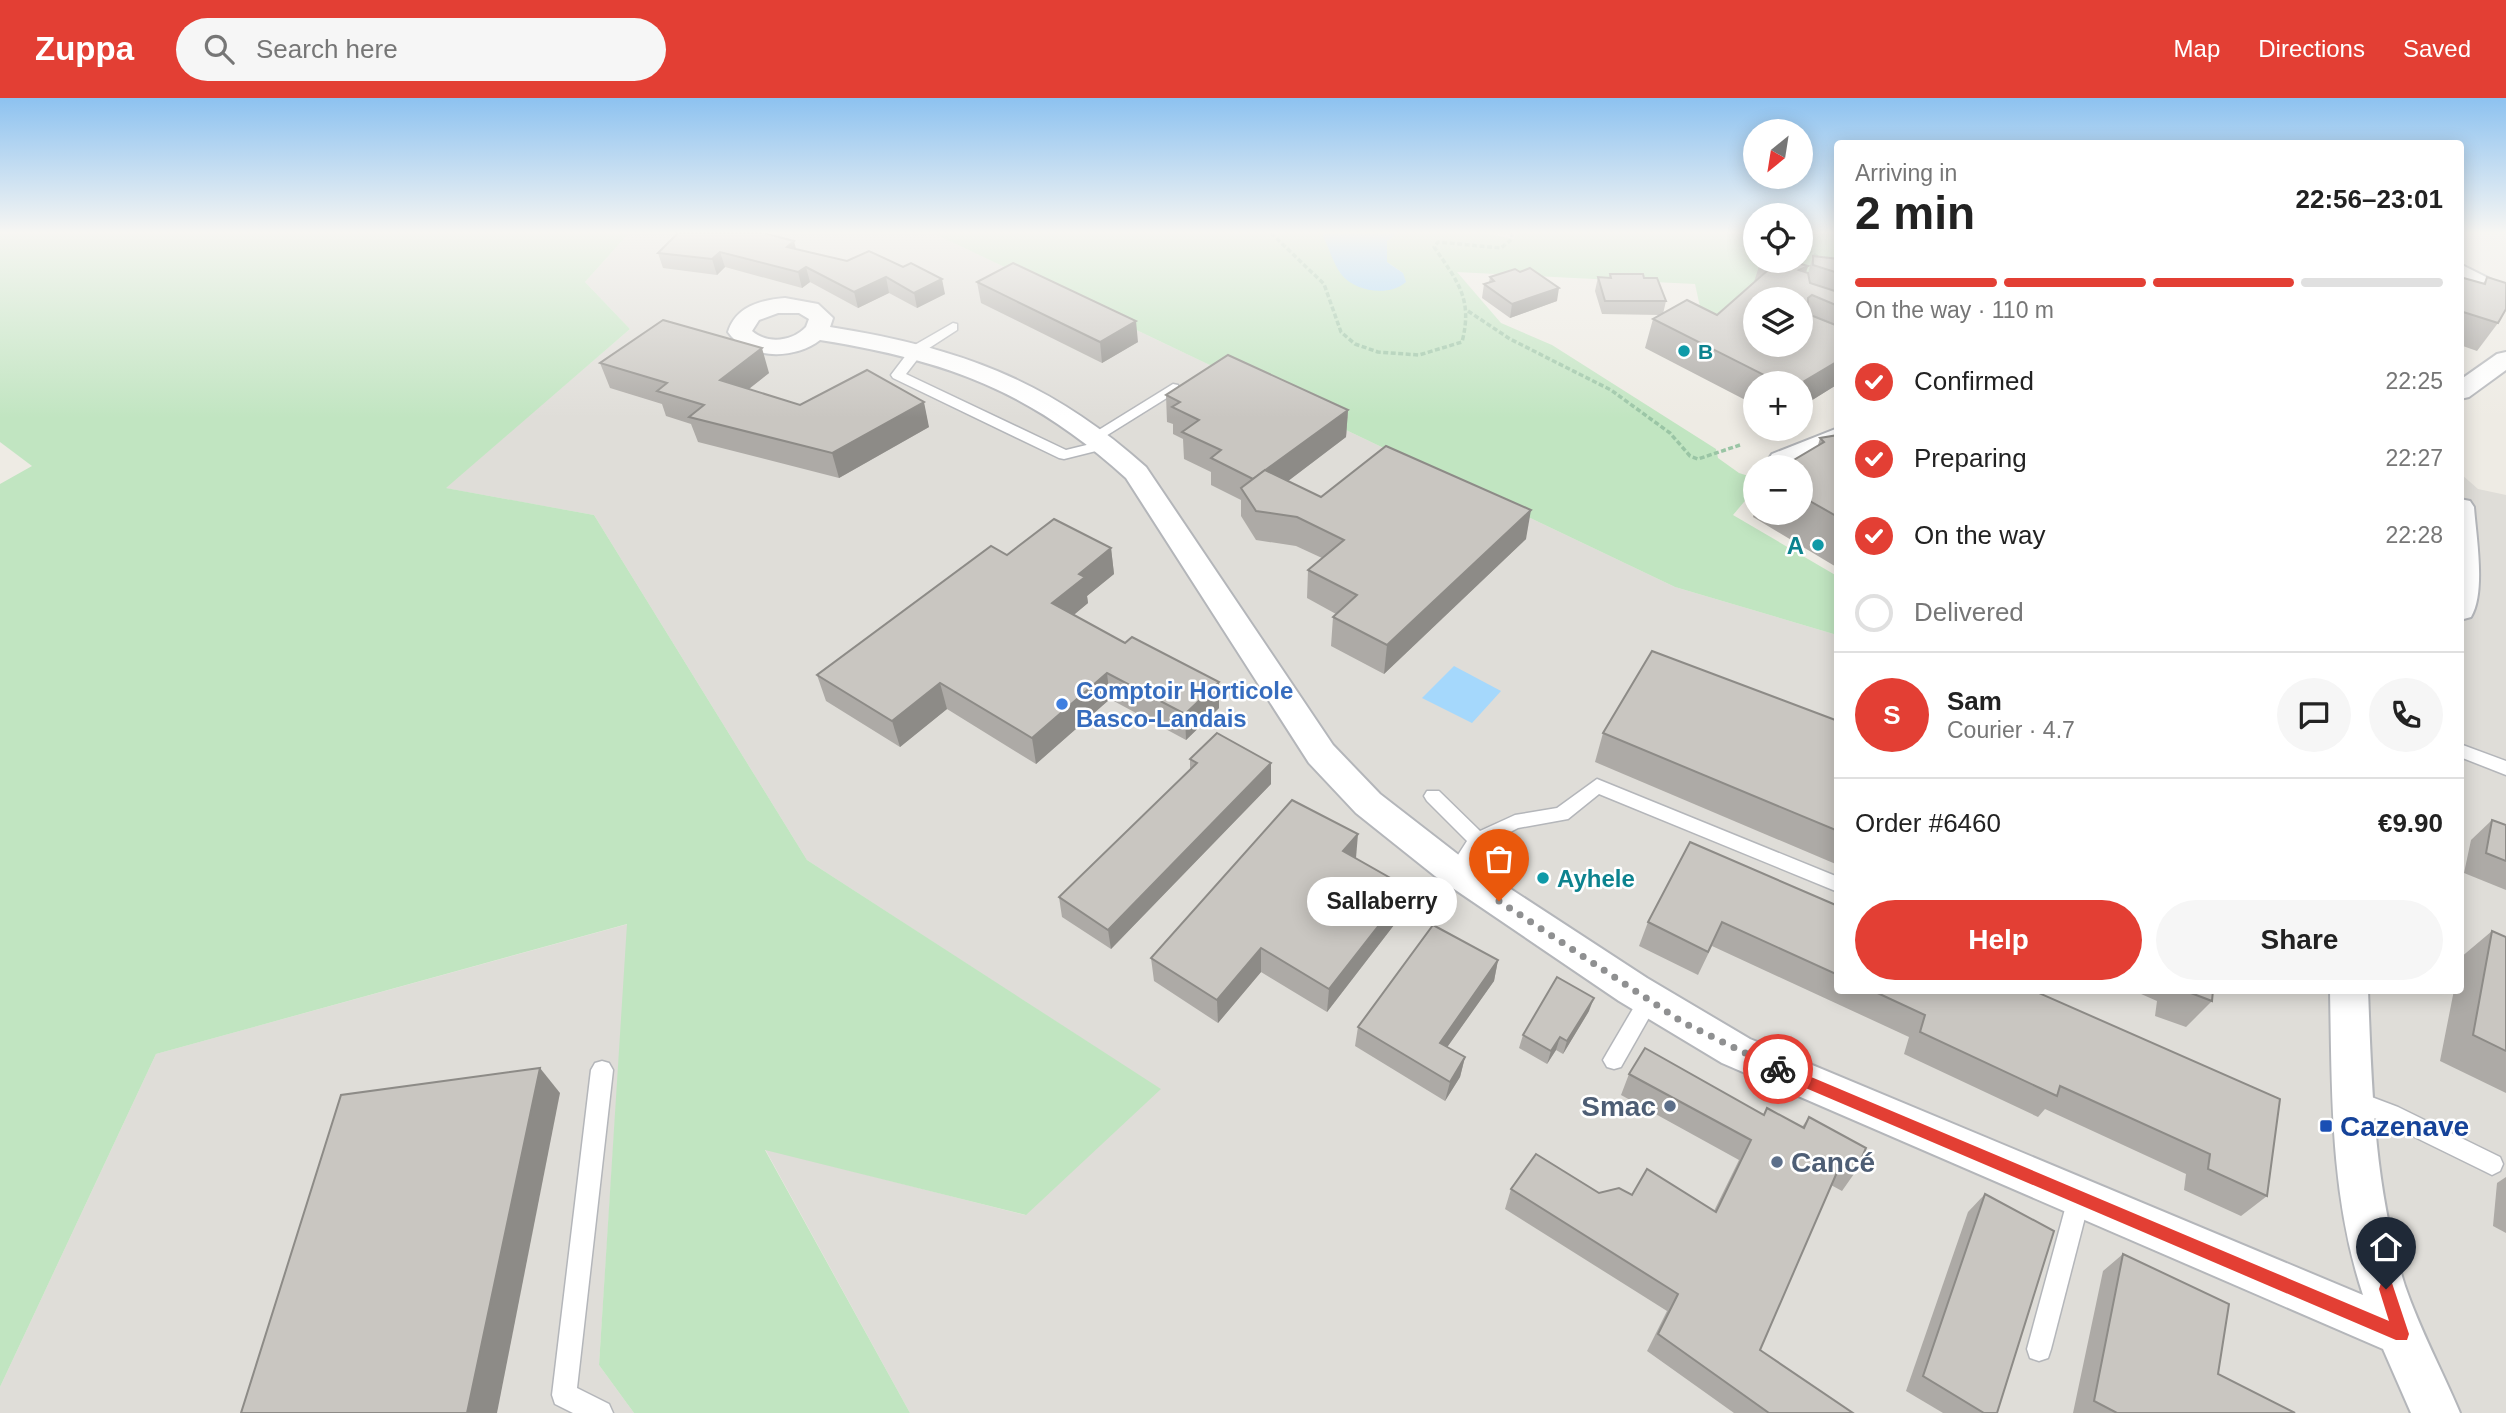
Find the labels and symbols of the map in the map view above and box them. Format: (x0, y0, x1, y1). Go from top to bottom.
north arrow (1743, 119, 1813, 189)
place label: B (1698, 340, 1713, 363)
marker: B (1676, 343, 1692, 359)
place label: A (1787, 532, 1804, 559)
marker: A (1810, 537, 1826, 553)
place label: Comptoir Horticole Basco-Landais (1076, 677, 1293, 732)
marker: Comptoir Horticole Basco-Landais (1054, 696, 1070, 712)
pin (1469, 829, 1529, 901)
place label: Ayhele (1557, 865, 1635, 892)
marker: Ayhele (1535, 870, 1551, 886)
callout: Sallaberry (1306, 876, 1457, 926)
courier (1743, 1034, 1813, 1104)
place label: Smac (1581, 1091, 1656, 1122)
marker: Smac (1662, 1098, 1678, 1114)
place label: Cazenave (2340, 1111, 2469, 1142)
marker: Cazenave (2318, 1118, 2334, 1134)
place label: Cancé (1791, 1147, 1875, 1178)
marker: Cancé (1769, 1154, 1785, 1170)
pin (2356, 1217, 2416, 1289)

